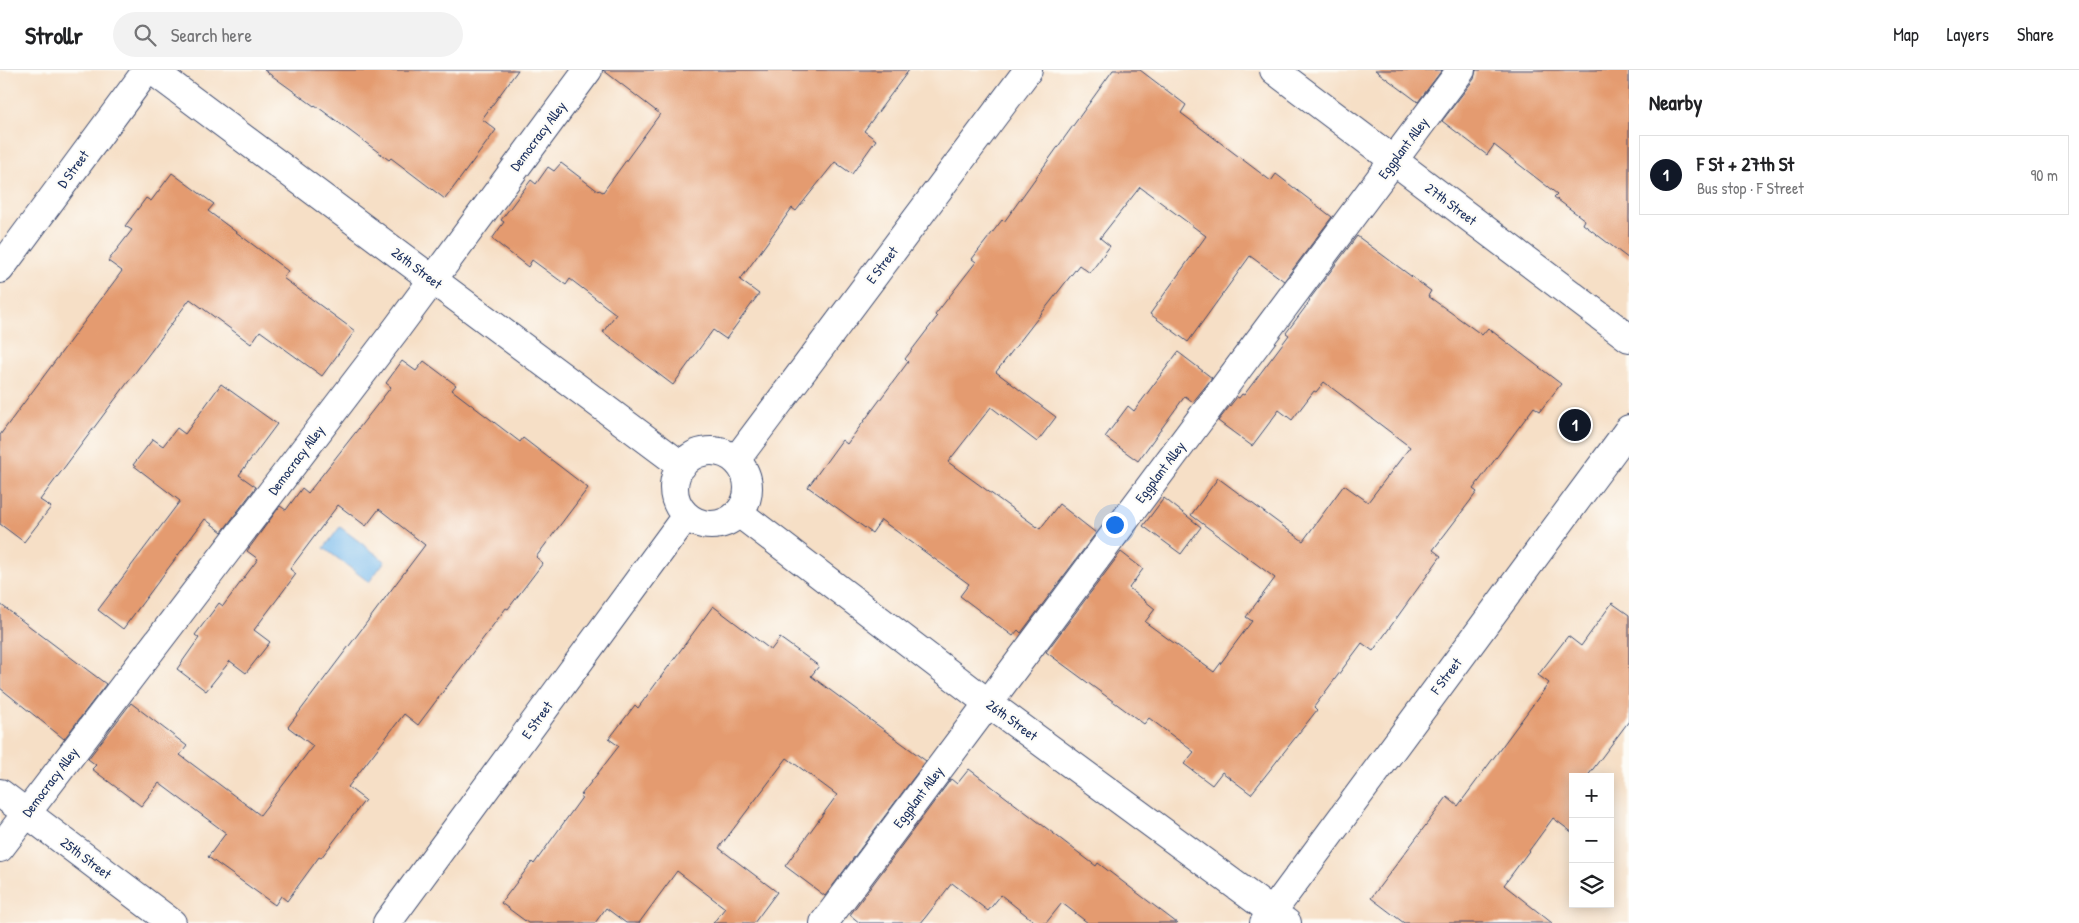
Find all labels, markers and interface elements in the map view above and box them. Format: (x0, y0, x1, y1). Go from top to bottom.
search box (113, 12, 463, 57)
text: Strollr (25, 19, 83, 51)
icon: search (131, 21, 159, 49)
text: Search here (171, 22, 252, 48)
text: Map (1893, 22, 1919, 47)
text: Layers (1947, 22, 1989, 47)
text: Share (2017, 22, 2054, 47)
text: Nearby (1649, 88, 1702, 117)
street label: Democracy Alley (505, 97, 571, 175)
street label: Eggplant Alley (1373, 113, 1433, 183)
street label: D Street (52, 146, 93, 191)
text: F St + 27th St (1697, 151, 1794, 177)
text: 1 (1663, 164, 1669, 186)
text: 90 m (2030, 164, 2058, 186)
text: Bus stop · F Street (1697, 177, 1804, 199)
street label: 27th Street (1422, 178, 1481, 229)
street label: 26th Street (388, 242, 447, 293)
street label: E Street (861, 242, 902, 287)
pin: 1 (1559, 406, 1591, 444)
street label: Democracy Alley (263, 421, 329, 499)
street label: Eggplant Alley (1130, 437, 1190, 507)
your location (1102, 512, 1128, 538)
street label: F Street (1425, 653, 1466, 699)
street label: 26th Street (983, 695, 1042, 745)
street label: E Street (517, 697, 557, 742)
street label: Democracy Alley (17, 743, 83, 821)
street label: Eggplant Alley (888, 762, 948, 832)
map controls (1569, 773, 1614, 908)
button: + (1569, 773, 1614, 818)
button: − (1569, 818, 1614, 863)
street label: 25th Street (57, 832, 116, 883)
button: layers (1569, 863, 1614, 908)

